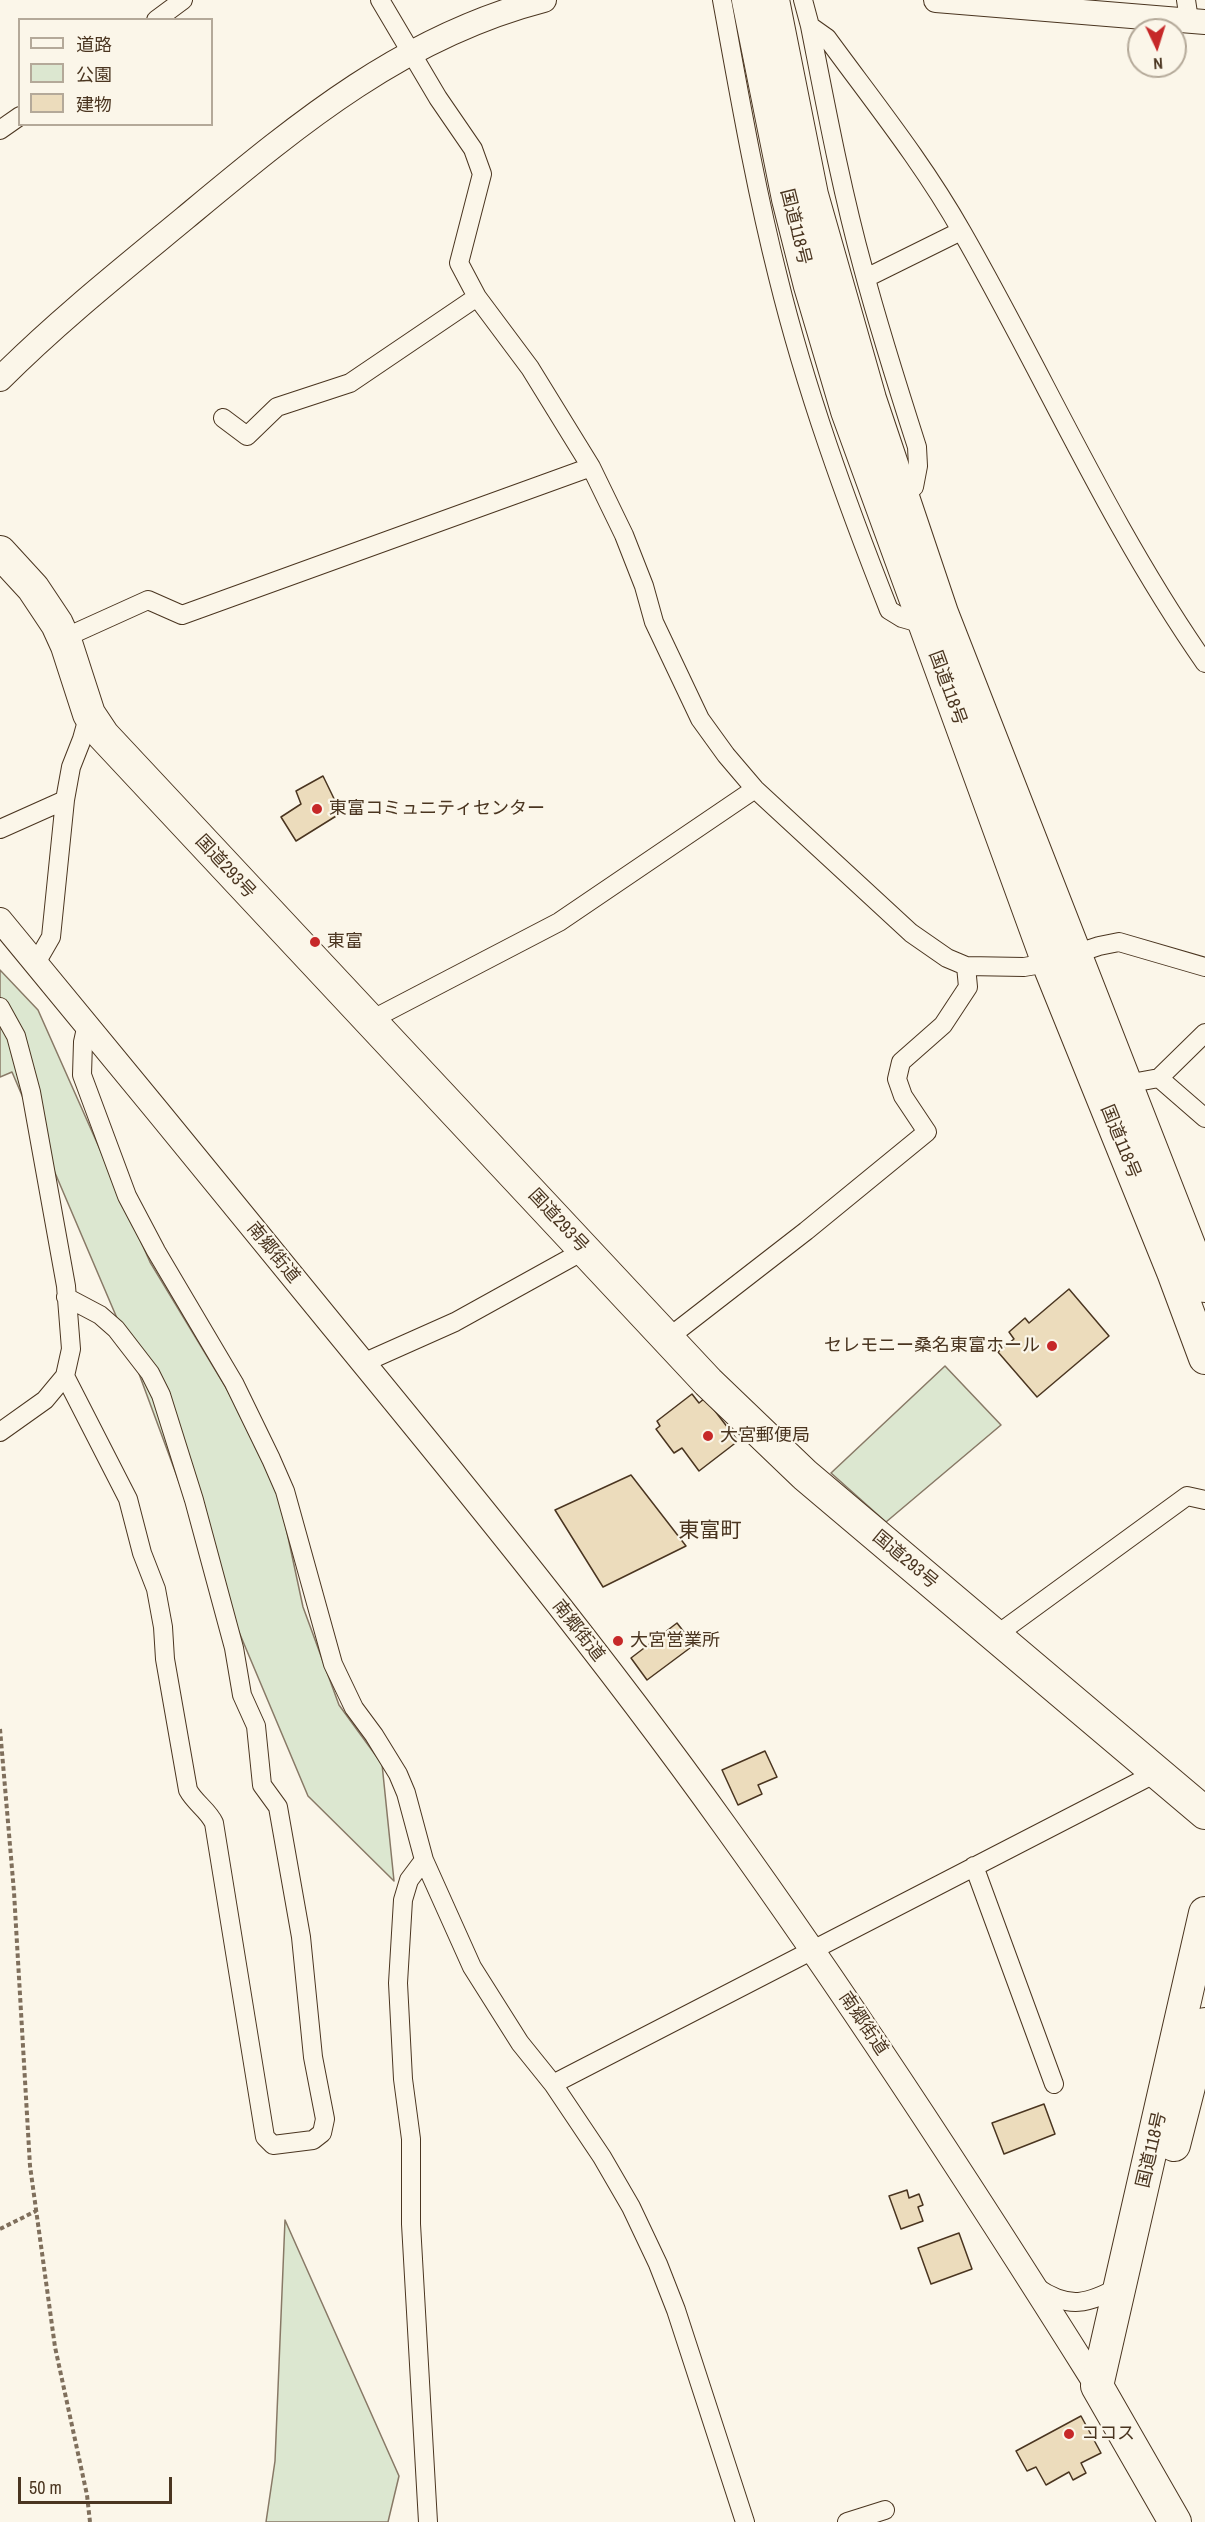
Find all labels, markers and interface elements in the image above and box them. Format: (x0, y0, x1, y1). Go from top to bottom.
legend (18, 18, 213, 126)
north arrow (1127, 18, 1187, 78)
text: 道路 (76, 32, 112, 57)
text: N (1153, 53, 1164, 75)
text: 公園 (76, 62, 112, 87)
text: 建物 (76, 92, 112, 117)
street label: 国道118号 (775, 187, 815, 267)
street label: 国道118号 (924, 648, 970, 728)
place label: 東富コミュニティセンター (329, 798, 545, 820)
marker: 東富コミュニティセンター (310, 802, 324, 816)
street label: 国道293号 (190, 831, 260, 903)
place label: 東富 (327, 931, 363, 953)
marker: 東富 (308, 935, 322, 949)
street label: 国道118号 (1095, 1102, 1145, 1182)
street label: 国道293号 (523, 1185, 593, 1257)
street label: 南郷街道 (242, 1218, 304, 1288)
place label: セレモニー桑名東富ホール (824, 1335, 1040, 1357)
marker: セレモニー桑名東富ホール (1045, 1339, 1059, 1353)
place label: 大宮郵便局 (720, 1425, 810, 1447)
marker: 大宮郵便局 (701, 1429, 715, 1443)
district label: 東富町 (679, 1518, 741, 1544)
street label: 国道293号 (868, 1526, 942, 1594)
street label: 南郷街道 (547, 1596, 609, 1666)
place label: 大宮営業所 (630, 1630, 720, 1652)
marker: 大宮営業所 (611, 1634, 625, 1648)
street label: 南郷街道 (834, 1988, 892, 2060)
street label: 国道118号 (1133, 2110, 1171, 2190)
place label: ココス (1081, 2423, 1135, 2445)
marker: ココス (1062, 2427, 1076, 2441)
scale bar (21, 2465, 176, 2503)
text: 50 m (29, 2475, 62, 2500)

